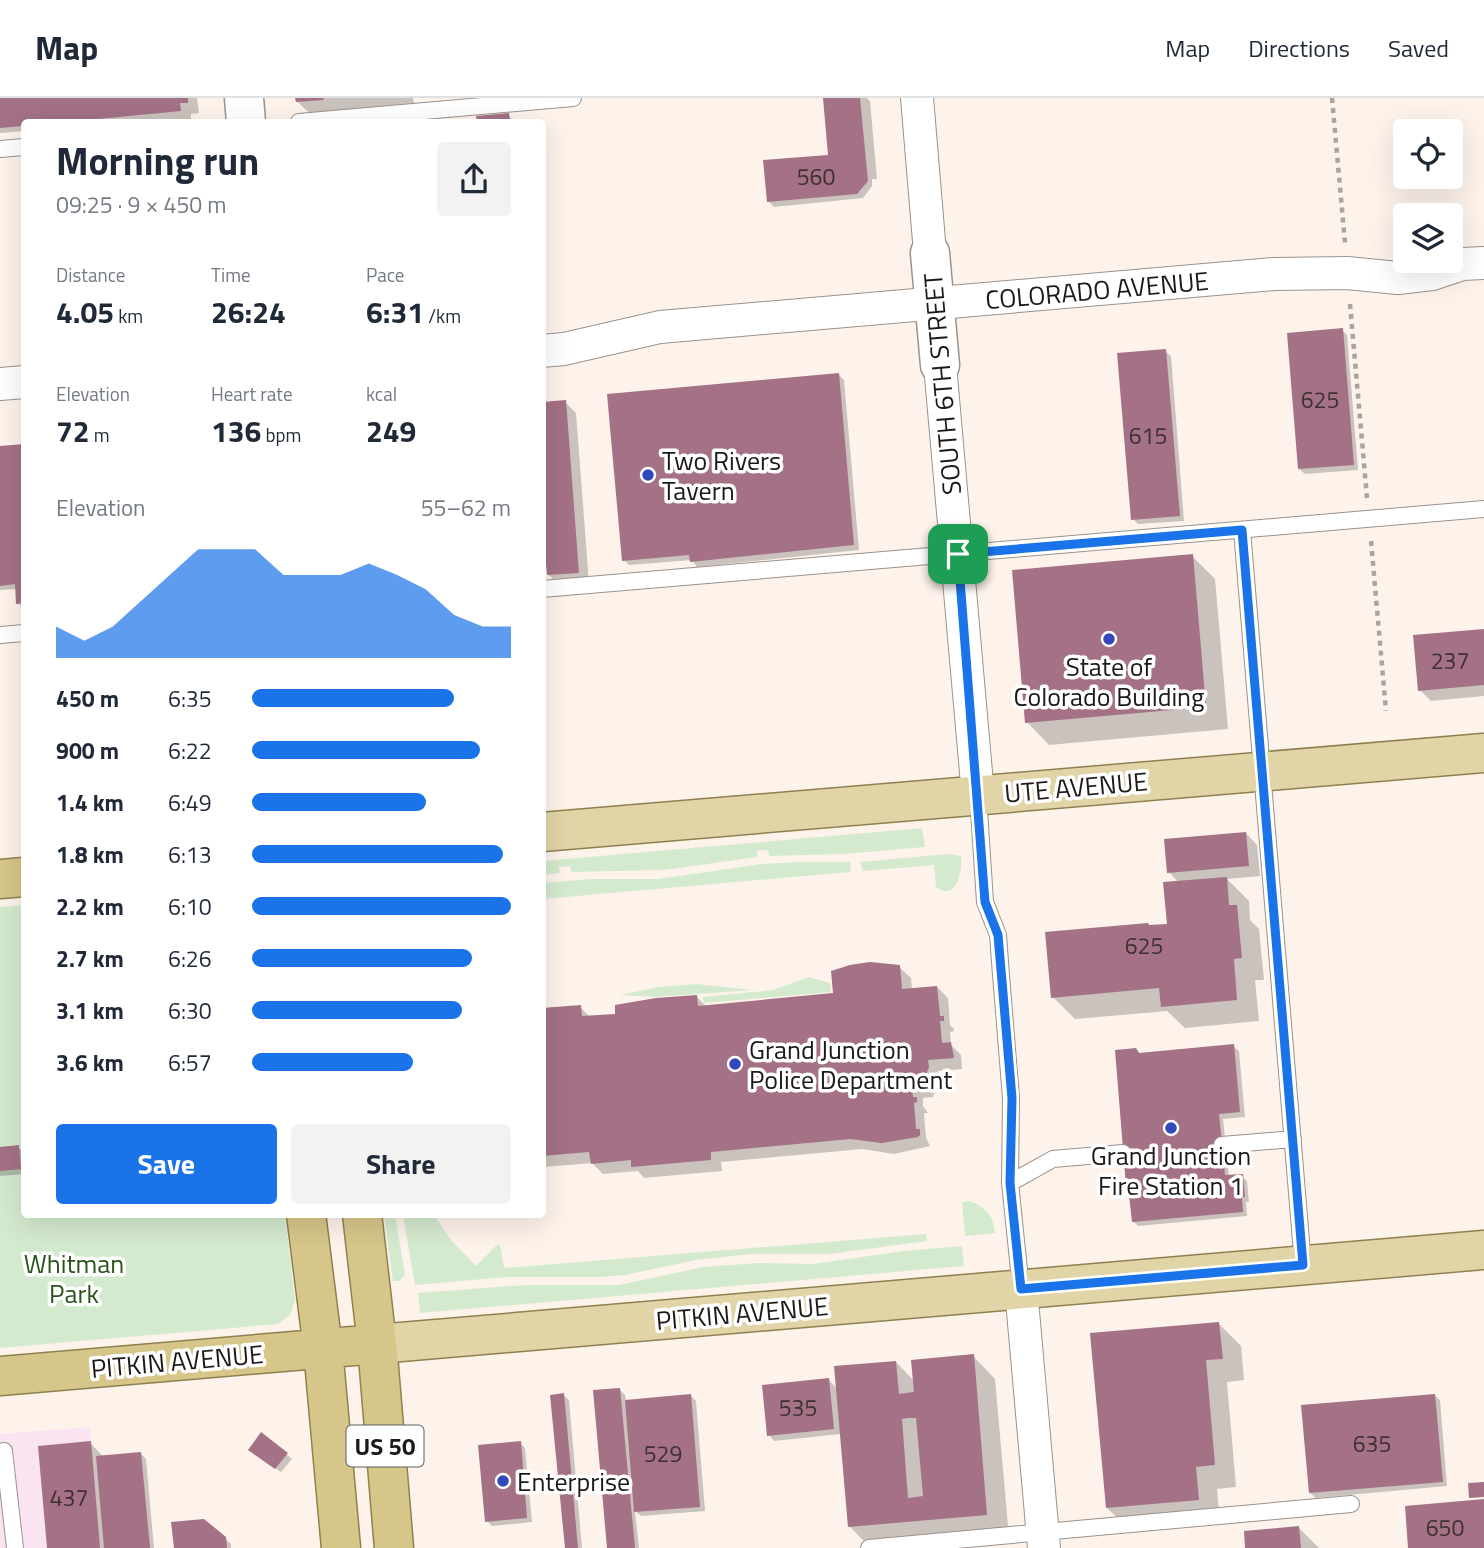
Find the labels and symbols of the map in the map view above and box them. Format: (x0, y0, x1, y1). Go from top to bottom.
house number: 560 (797, 159, 835, 194)
street label: COLORADO AVENUE (984, 261, 1210, 319)
street label: SOUTH 6TH STREET (913, 271, 971, 497)
house number: 625 (1301, 382, 1339, 417)
house number: 615 (1129, 418, 1167, 453)
place label: Two Rivers Tavern (662, 441, 781, 510)
marker: Two Rivers Tavern (640, 467, 656, 483)
pin (928, 524, 988, 584)
marker: State of Colorado Building (1101, 631, 1117, 647)
house number: 237 (1431, 643, 1469, 678)
place label: State of Colorado Building (1014, 647, 1204, 716)
street label: UTE AVENUE (1003, 761, 1149, 813)
house number: 625 (1125, 928, 1163, 963)
place label: Grand Junction Police Department (749, 1030, 952, 1099)
marker: Grand Junction Police Department (727, 1056, 743, 1072)
marker: Grand Junction Fire Station 1 (1163, 1120, 1179, 1136)
place label: Grand Junction Fire Station 1 (1091, 1136, 1251, 1205)
park label: Whitman Park (24, 1244, 124, 1313)
street label: PITKIN AVENUE (654, 1286, 830, 1340)
street label: PITKIN AVENUE (89, 1334, 265, 1388)
house number: 535 (779, 1390, 817, 1425)
road number: US 50 (346, 1426, 424, 1466)
house number: 635 (1353, 1426, 1391, 1461)
house number: 529 (644, 1436, 682, 1471)
place label: Enterprise (517, 1462, 630, 1501)
marker: Enterprise (495, 1473, 511, 1489)
house number: 437 (50, 1480, 88, 1515)
house number: 650 (1426, 1510, 1464, 1545)

